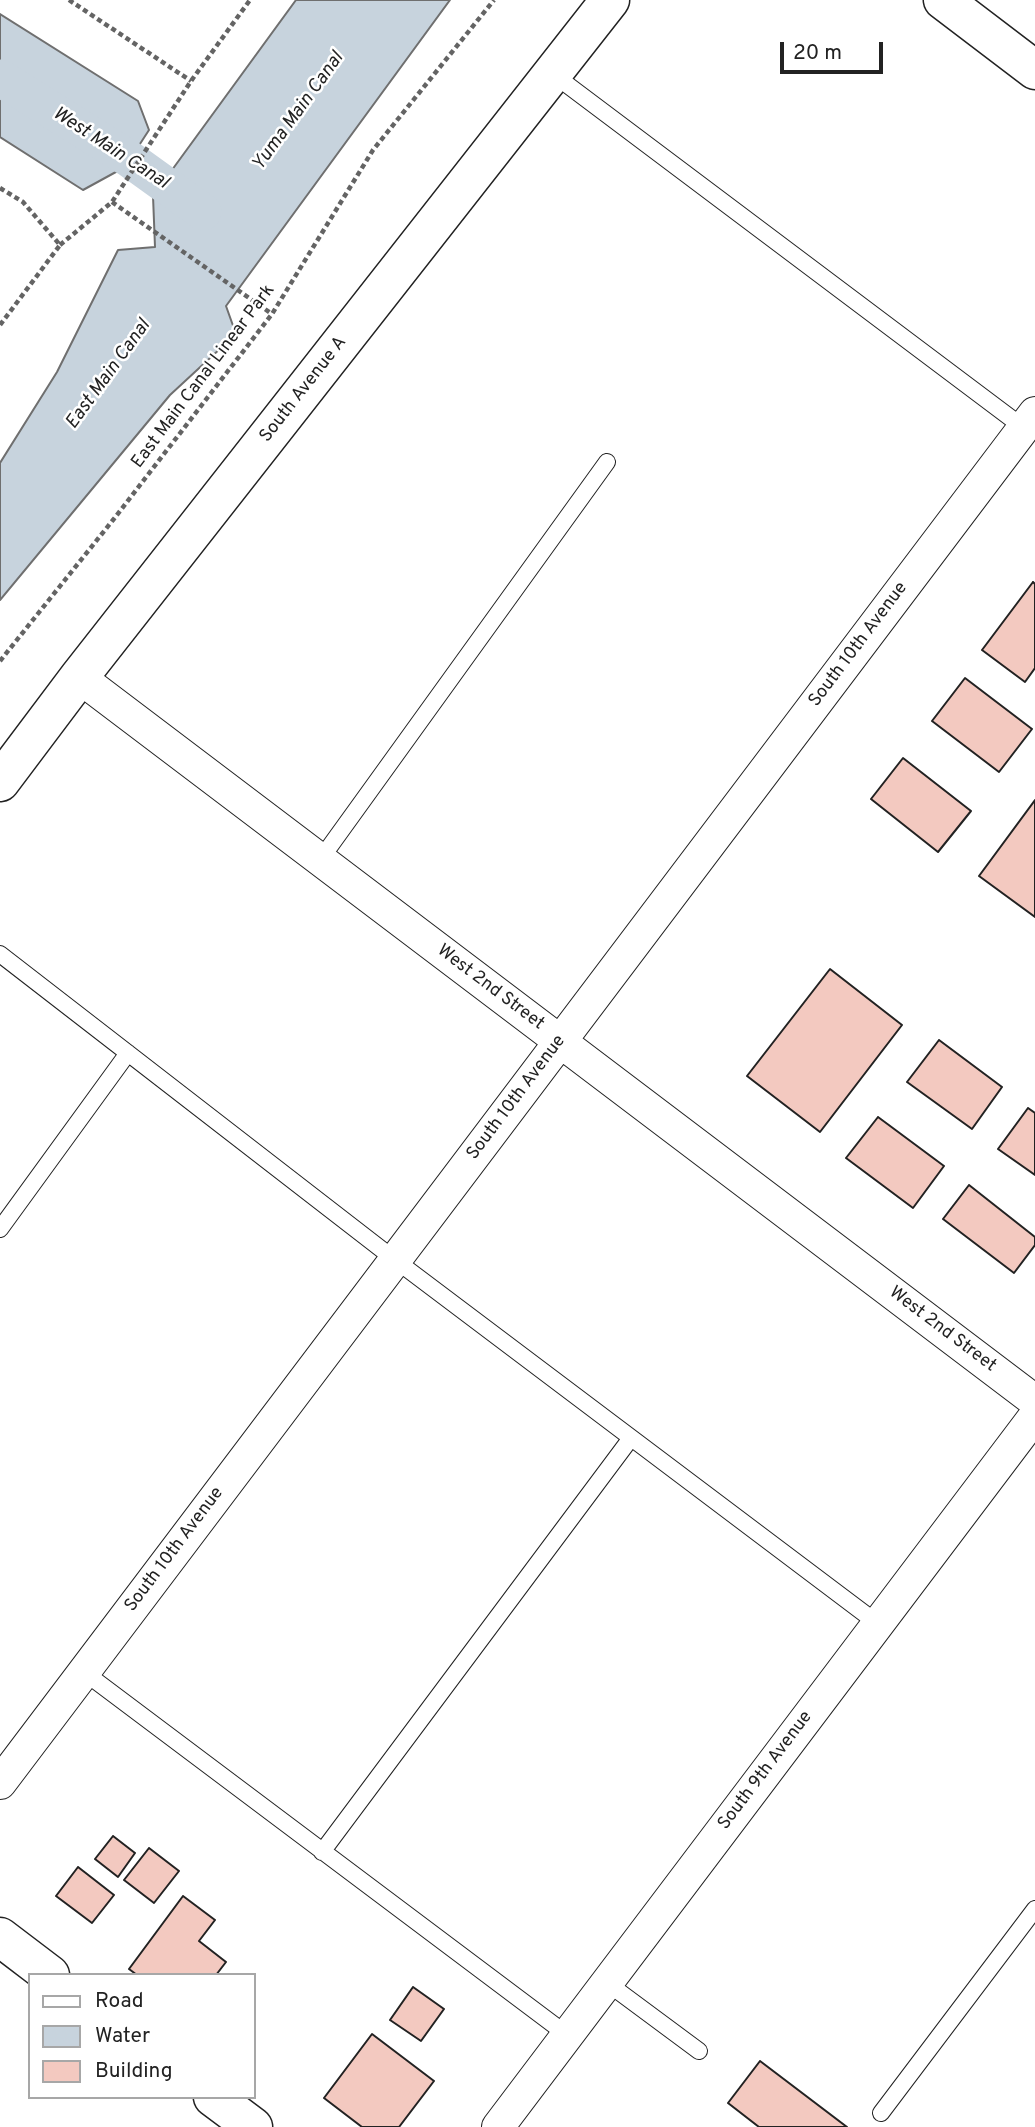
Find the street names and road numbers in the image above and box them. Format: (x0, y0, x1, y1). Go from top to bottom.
street label: East Main Canal Linear Park (128, 281, 280, 473)
street label: South Avenue A (256, 333, 352, 447)
street label: South 10th Avenue (805, 578, 913, 712)
street label: West 2nd Street (432, 941, 548, 1035)
street label: South 10th Avenue (463, 1031, 571, 1165)
street label: West 2nd Street (884, 1283, 1000, 1377)
street label: South 10th Avenue (121, 1483, 229, 1617)
street label: South 9th Avenue (714, 1707, 818, 1835)

